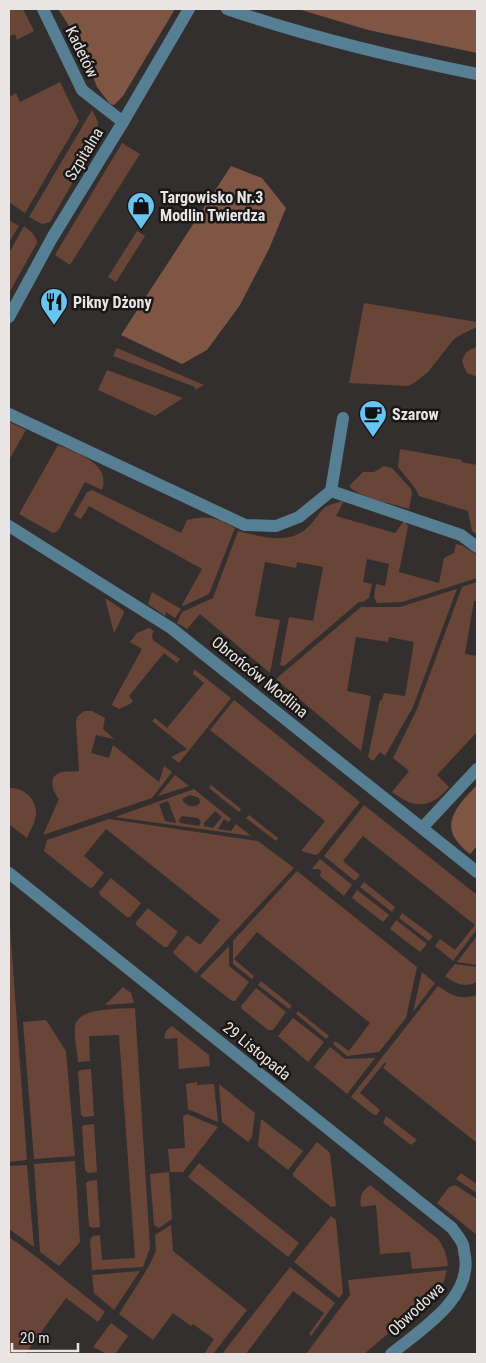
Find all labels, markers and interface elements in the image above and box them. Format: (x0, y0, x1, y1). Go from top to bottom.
street label: Kadetów (61, 23, 103, 81)
street label: Szpitalna (61, 124, 107, 184)
place label: Targowisko Nr.3 Modlin Twierdza (160, 188, 266, 225)
shop icon: Targowisko Nr.3 Modlin Twierdza (126, 191, 156, 230)
restaurant icon: Pikny Dżony (39, 287, 69, 326)
place label: Pikny Dżony (73, 293, 152, 312)
cafe icon: Szarow (358, 399, 388, 438)
place label: Szarow (392, 405, 439, 424)
street label: Obrońców Modlina (208, 632, 312, 722)
street label: 29 Listopada (219, 1018, 295, 1084)
street label: Obwodowa (384, 1278, 448, 1340)
scale bar (12, 1320, 79, 1352)
text: 20 m (20, 1329, 50, 1347)

